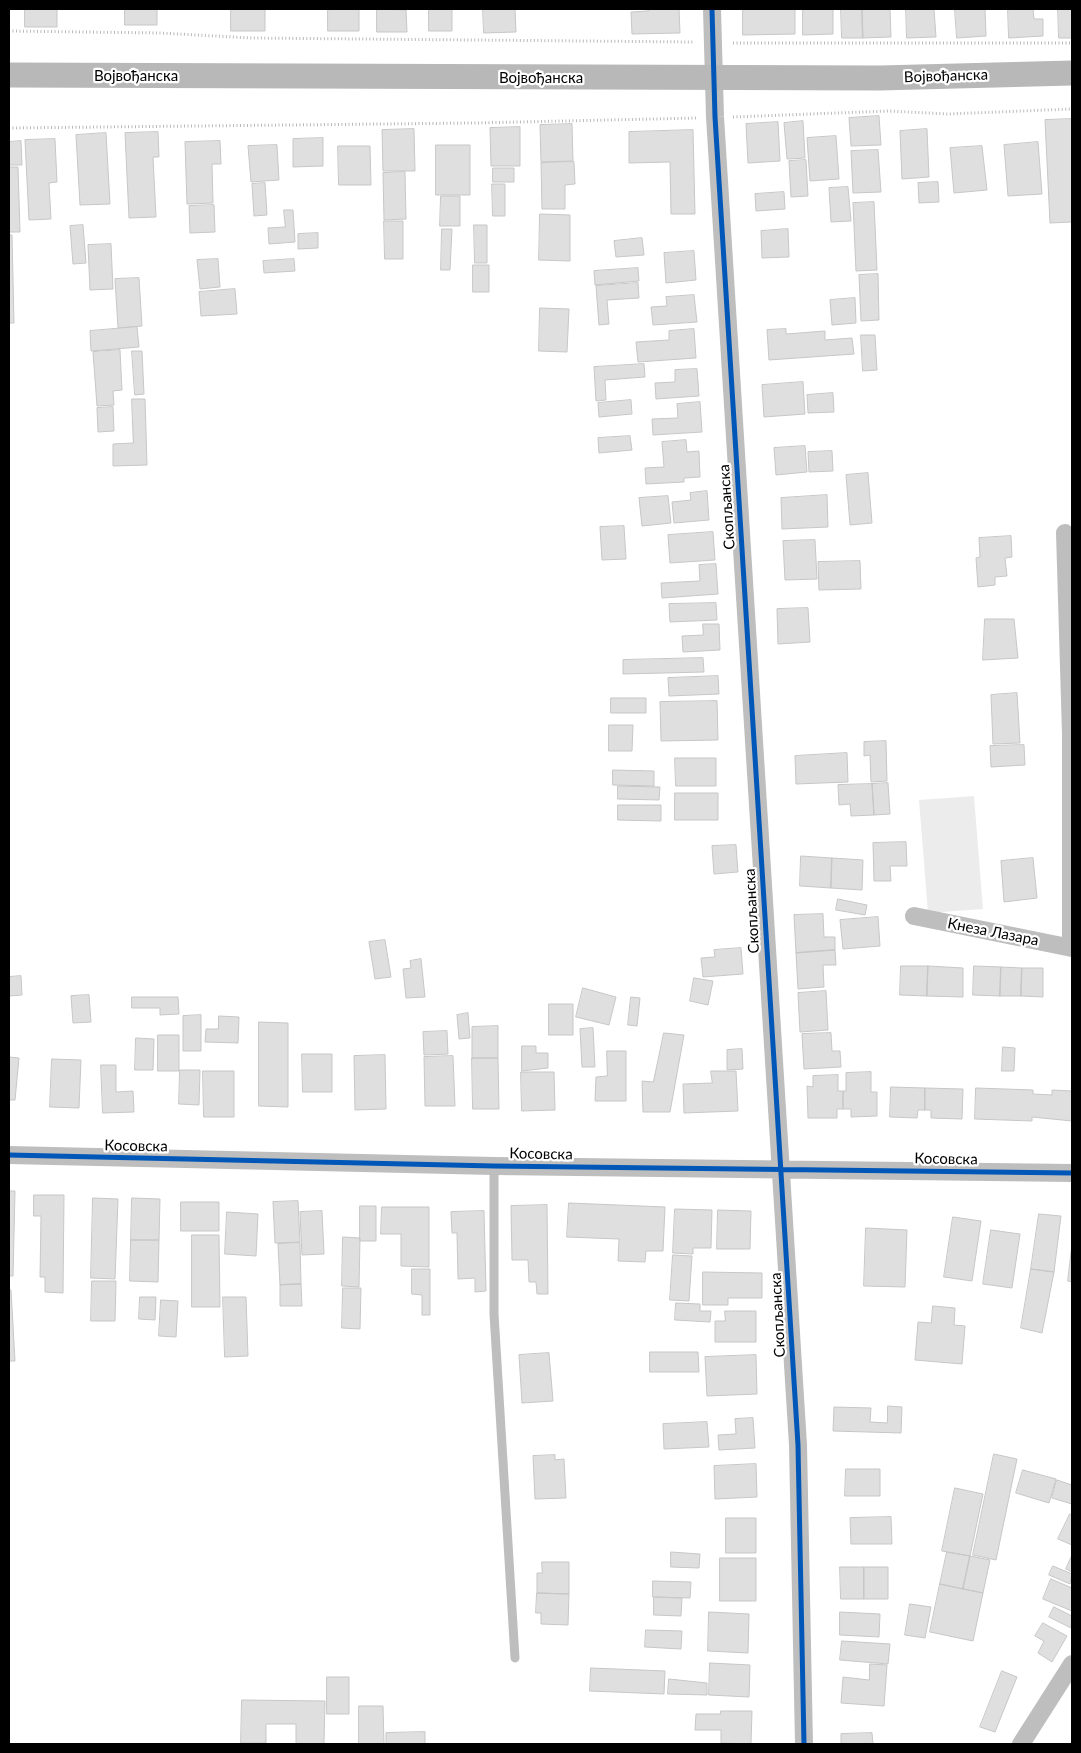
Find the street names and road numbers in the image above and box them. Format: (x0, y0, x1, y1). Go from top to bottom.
street label: Војвођанска (904, 66, 988, 86)
street label: Војвођанска (94, 67, 178, 85)
street label: Војвођанска (499, 69, 583, 87)
street label: Скопљанска (715, 464, 739, 550)
street label: Скопљанска (741, 868, 763, 954)
street label: Кнеза Лазара (946, 914, 1040, 950)
street label: Косовска (104, 1136, 168, 1156)
street label: Косовска (509, 1144, 573, 1164)
street label: Косовска (914, 1149, 978, 1169)
street label: Скопљанска (767, 1272, 789, 1358)

